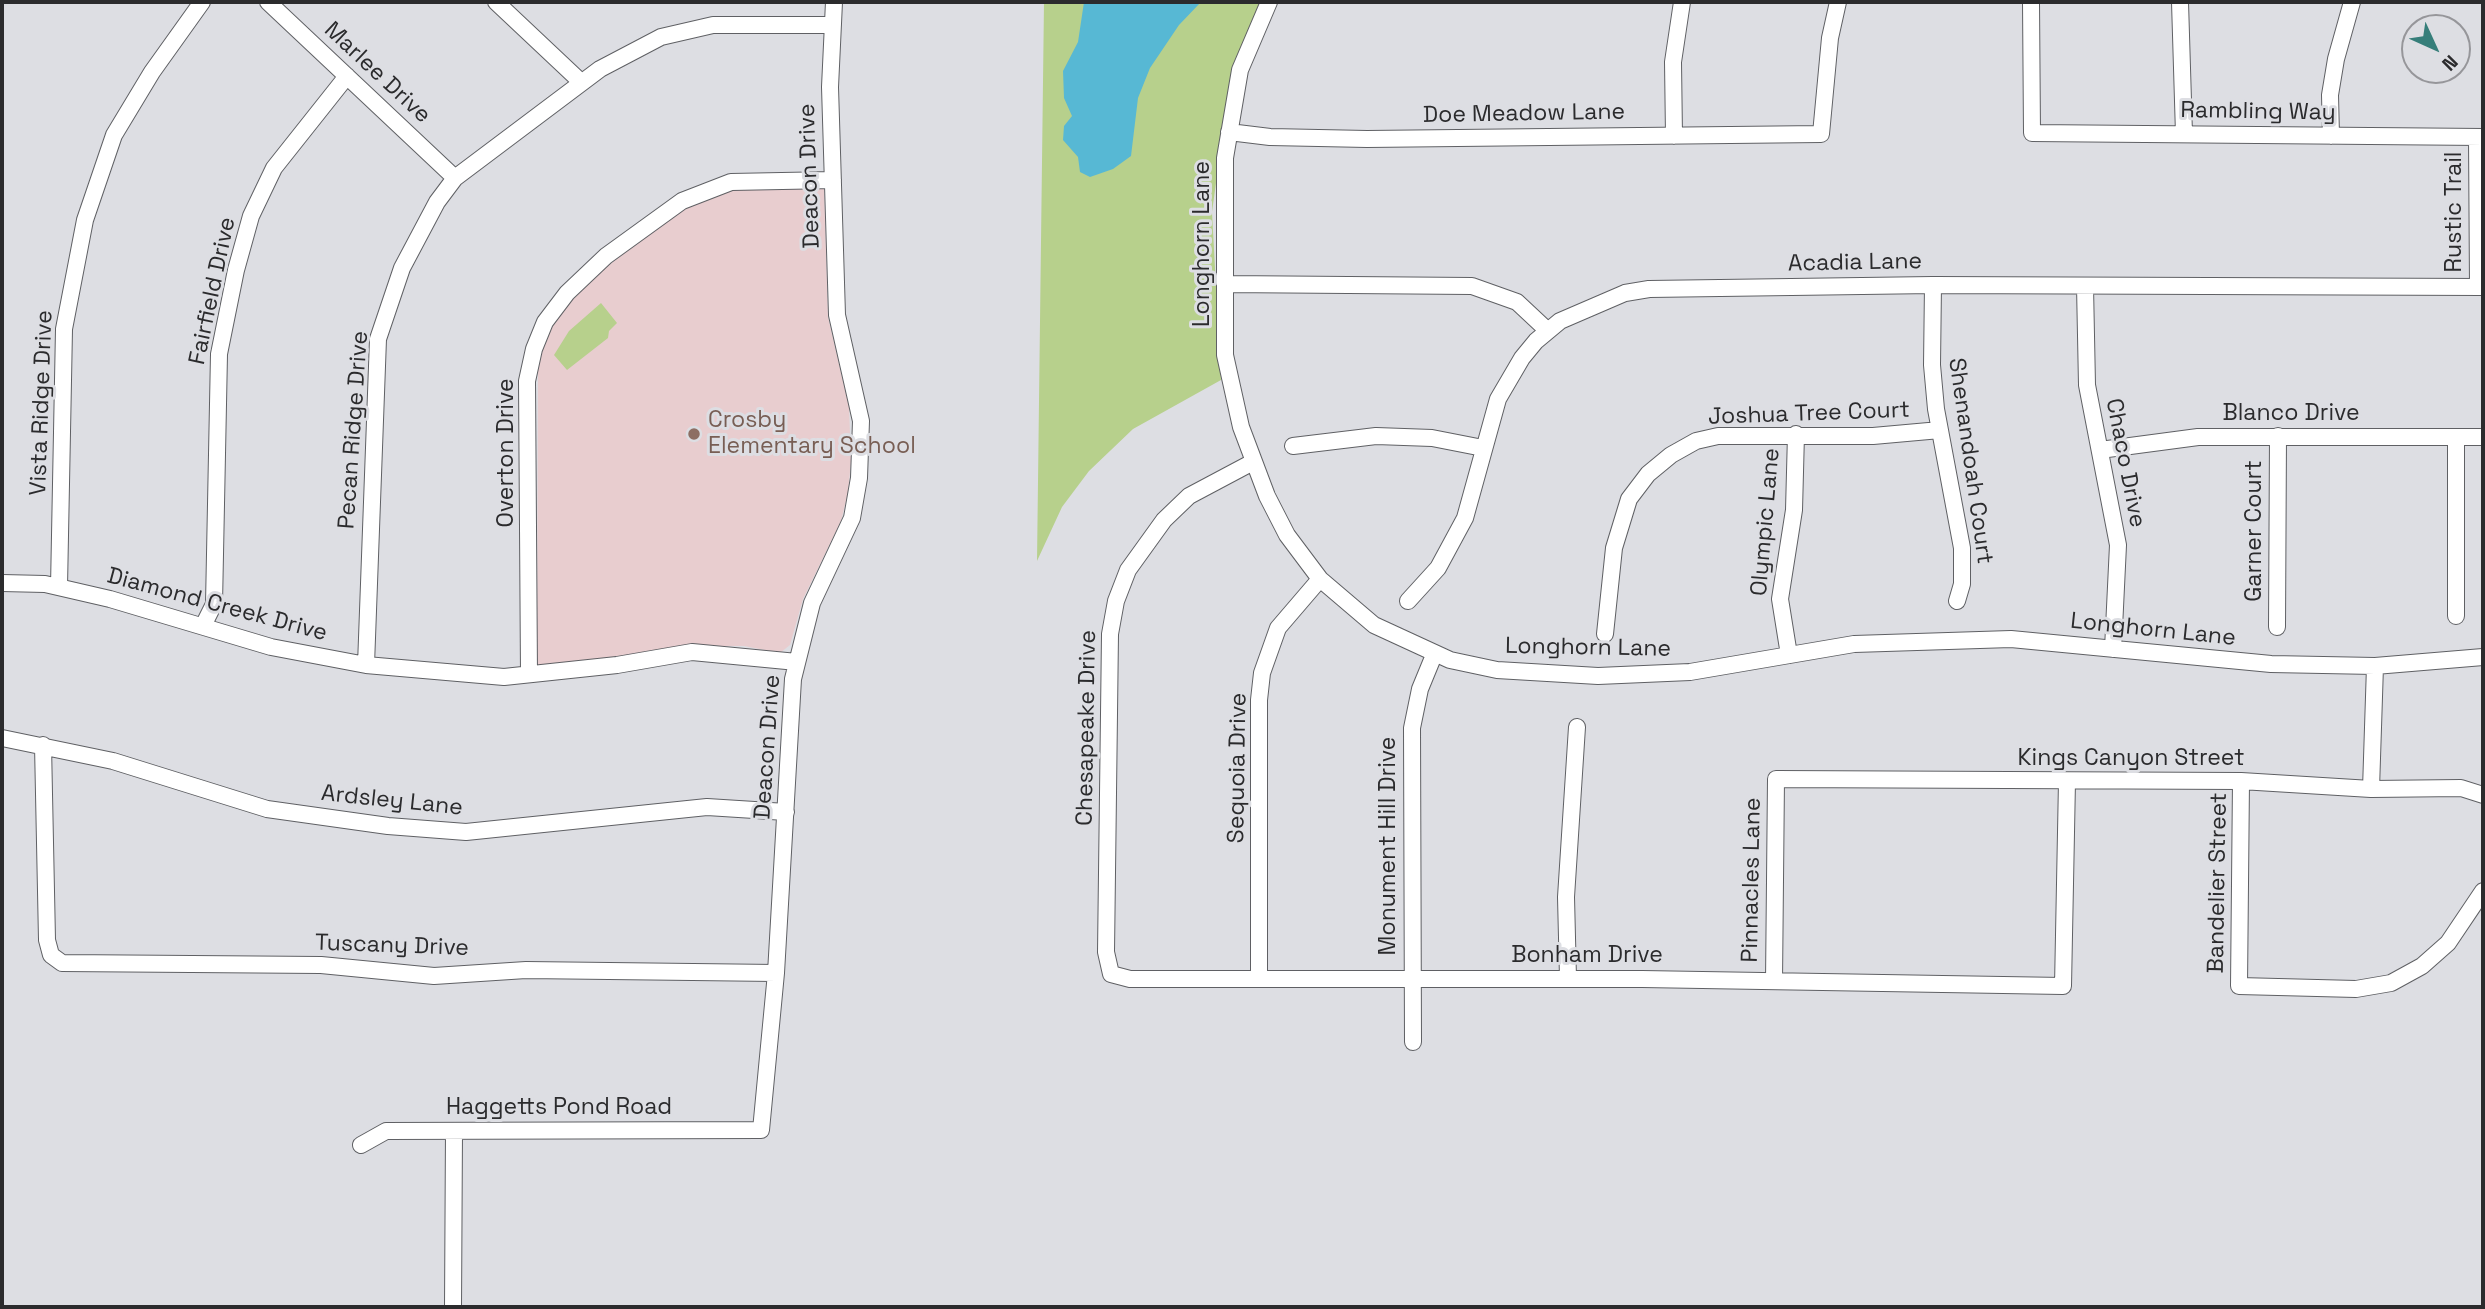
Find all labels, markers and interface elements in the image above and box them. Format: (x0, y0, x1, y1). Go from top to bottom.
north arrow (2401, 14, 2471, 84)
street label: Marlee Drive (318, 17, 436, 129)
text: N (2436, 49, 2463, 76)
street label: Rambling Way (2180, 97, 2336, 127)
street label: Doe Meadow Lane (1423, 98, 1625, 130)
street label: Deacon Drive (794, 103, 826, 249)
street label: Rustic Trail (2441, 152, 2469, 272)
street label: Longhorn Lane (1189, 161, 1217, 327)
street label: Fairfield Drive (184, 215, 242, 367)
street label: Acadia Lane (1788, 248, 1922, 278)
street label: Vista Ridge Drive (25, 310, 59, 496)
street label: Pecan Ridge Drive (333, 330, 375, 530)
street label: Shenandoah Court (1942, 356, 1998, 566)
street label: Overton Drive (493, 378, 521, 528)
street label: Chaco Drive (2099, 396, 2151, 530)
street label: Joshua Tree Court (1708, 397, 1910, 431)
street label: Blanco Drive (2222, 400, 2360, 428)
place label: Crosby Elementary School (708, 407, 916, 461)
marker: Crosby Elementary School (686, 426, 702, 442)
street label: Olympic Lane (1746, 447, 1786, 597)
street label: Garner Court (2241, 460, 2269, 602)
street label: Diamond Creek Drive (104, 562, 330, 648)
street label: Longhorn Lane (2069, 608, 2237, 652)
street label: Chesapeake Drive (1071, 630, 1103, 826)
street label: Longhorn Lane (1505, 633, 1671, 663)
street label: Deacon Drive (749, 674, 787, 820)
street label: Sequoia Drive (1223, 692, 1253, 844)
street label: Monument Hill Drive (1375, 737, 1403, 955)
street label: Kings Canyon Street (2017, 745, 2245, 773)
street label: Ardsley Lane (320, 780, 464, 822)
street label: Bandelier Street (2203, 792, 2233, 974)
street label: Pinnacles Lane (1737, 797, 1767, 963)
street label: Tuscany Drive (315, 930, 469, 962)
street label: Bonham Drive (1511, 942, 1663, 970)
street label: Haggetts Pond Road (446, 1094, 672, 1122)

